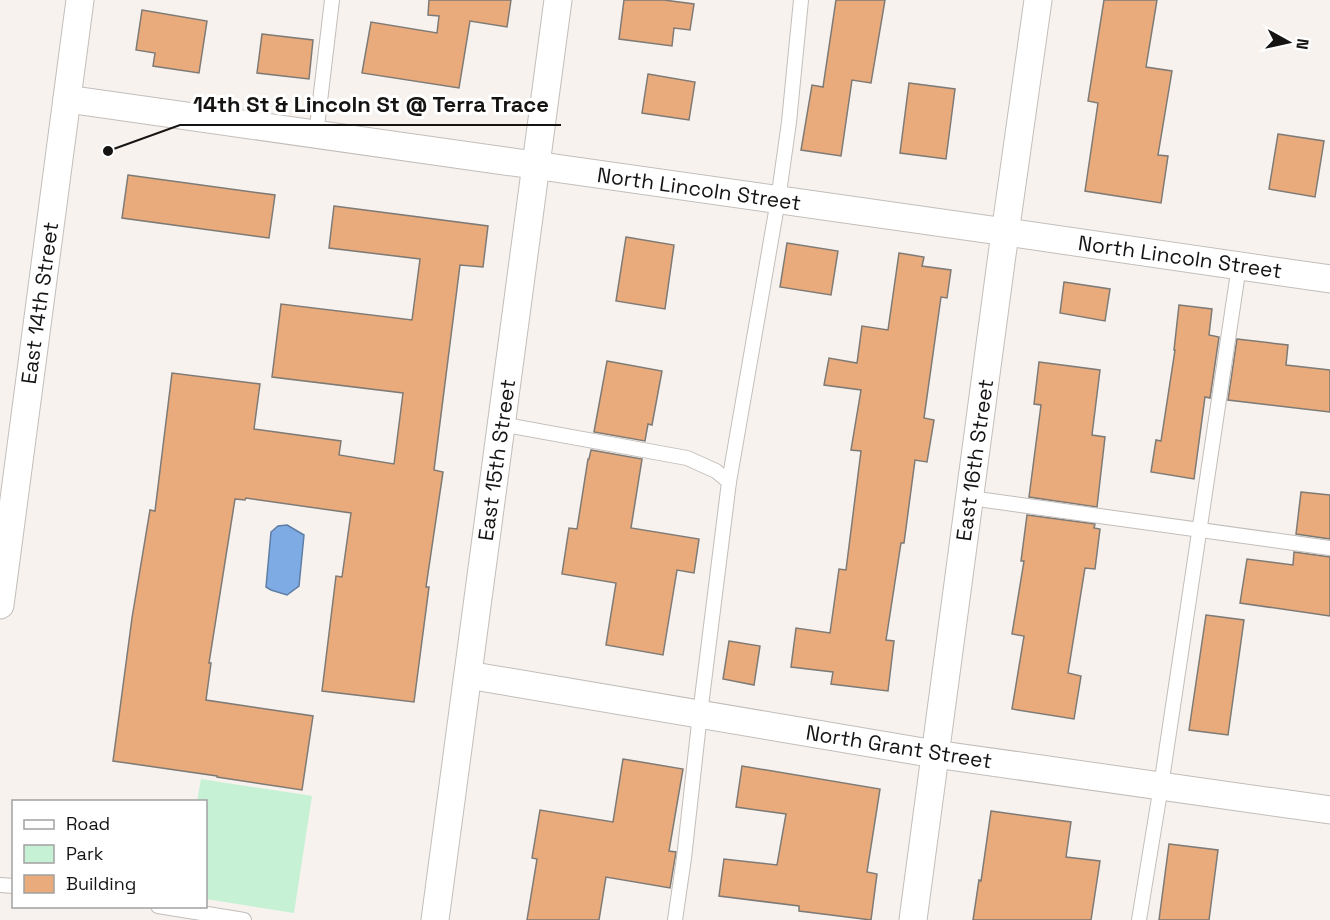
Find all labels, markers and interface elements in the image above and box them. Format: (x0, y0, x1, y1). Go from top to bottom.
north arrow (1258, 12, 1318, 72)
text: N (1291, 37, 1314, 51)
callout: 14th St & Lincoln St @ Terra Trace (180, 85, 561, 125)
text: 14th St & Lincoln St @ Terra Trace (193, 90, 549, 118)
street label: North Lincoln Street (596, 161, 803, 216)
street label: East 14th Street (15, 220, 64, 386)
street label: North Lincoln Street (1077, 229, 1284, 284)
street label: East 15th Street (472, 377, 521, 543)
street label: East 16th Street (950, 377, 999, 543)
street label: North Grant Street (804, 718, 994, 775)
legend (12, 800, 207, 908)
text: Road (66, 812, 110, 835)
text: Park (66, 842, 104, 865)
text: Building (66, 872, 136, 895)

